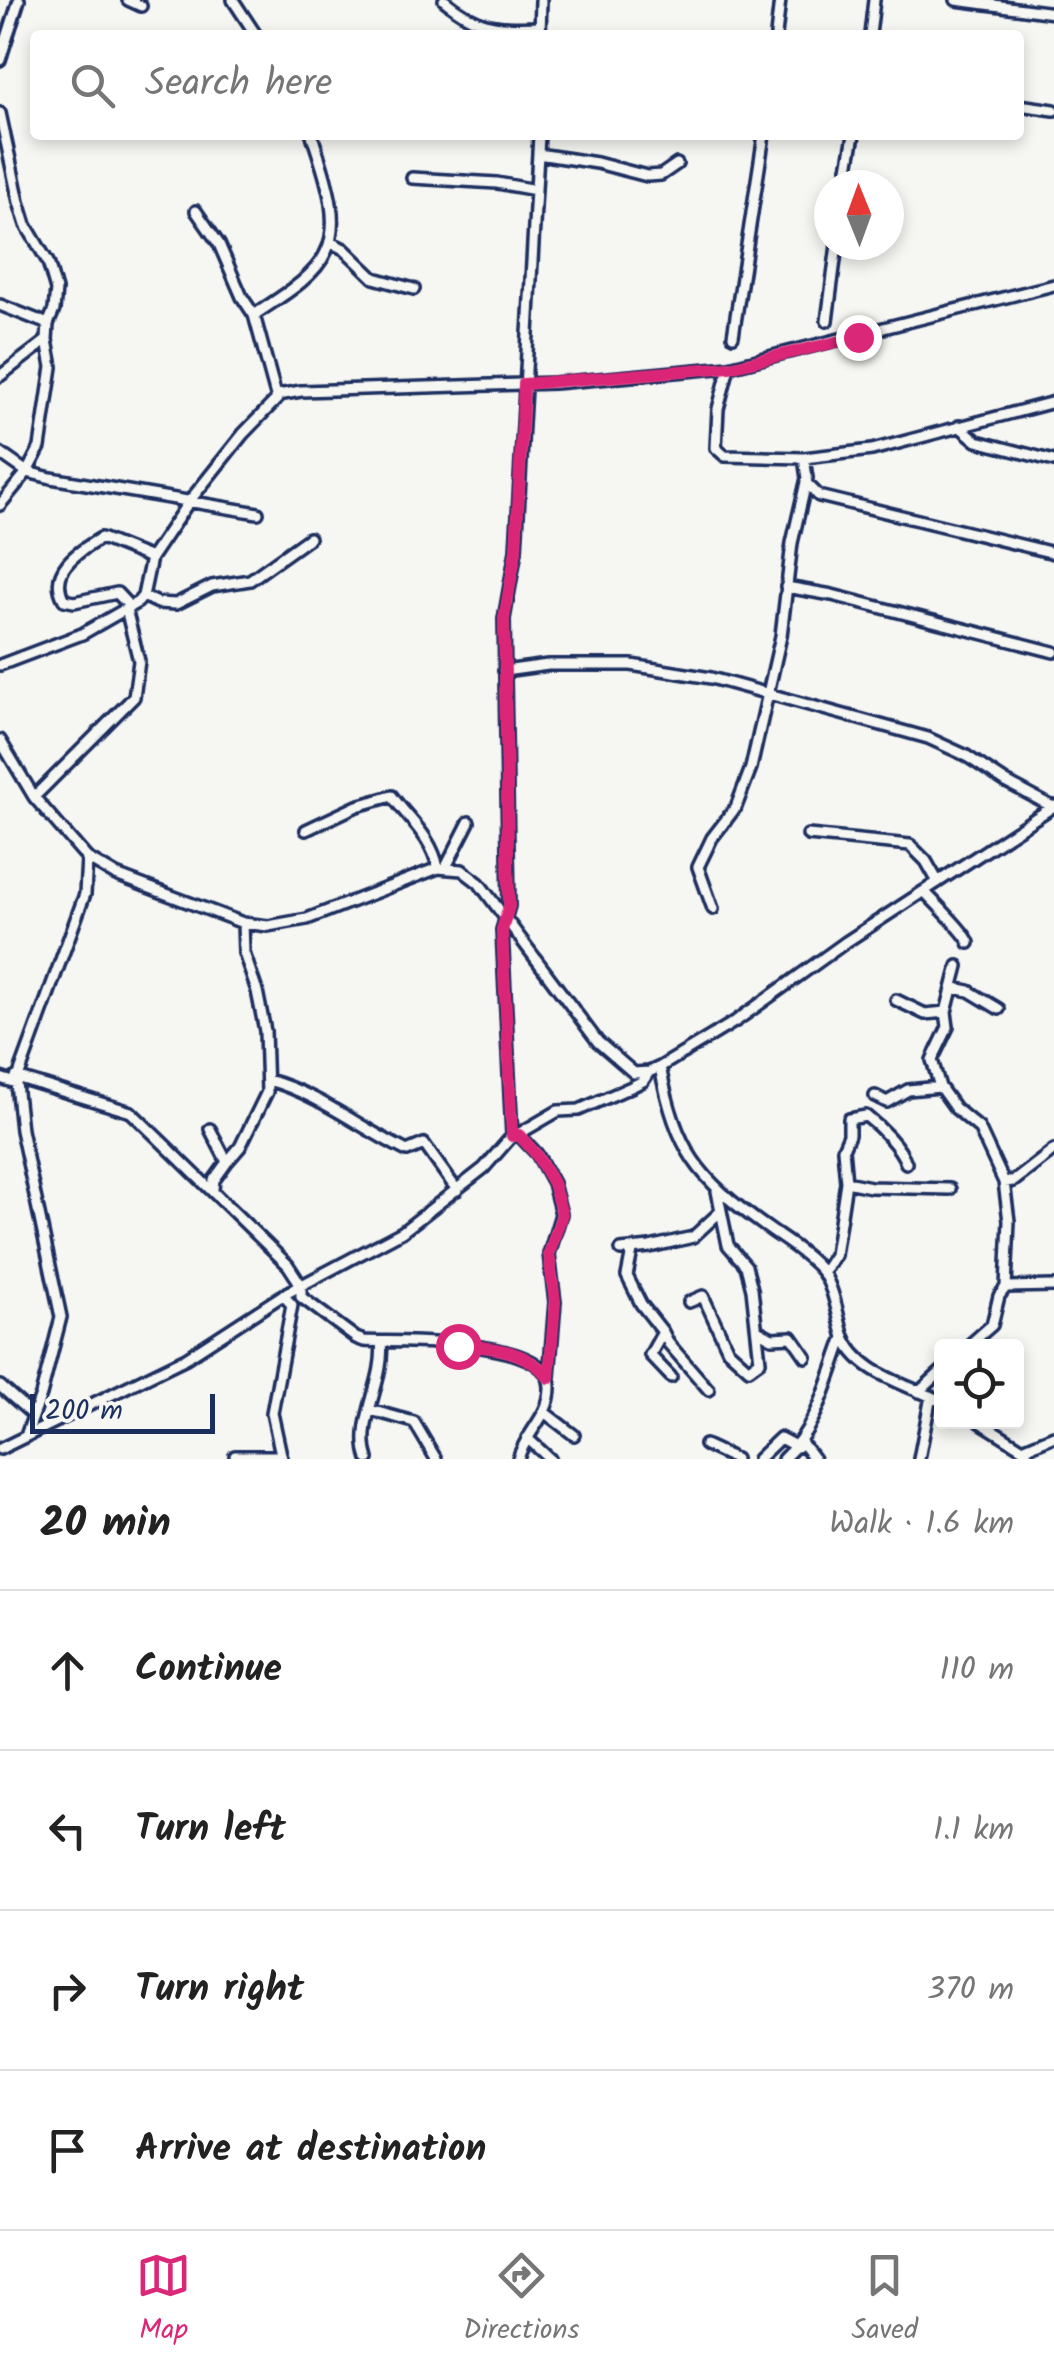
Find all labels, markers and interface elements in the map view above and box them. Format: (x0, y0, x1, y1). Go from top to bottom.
search box (30, 30, 1024, 140)
text: Search here (145, 55, 332, 115)
icon: search (65, 58, 120, 113)
north arrow (814, 170, 904, 260)
route end (836, 315, 882, 361)
route start (436, 1324, 482, 1370)
map controls (934, 1339, 1024, 1429)
button: locate (934, 1339, 1024, 1429)
scale bar (30, 1389, 215, 1434)
text: 200 m (45, 1389, 123, 1434)
text: 20 min (40, 1491, 171, 1558)
text: Walk · 1.6 km (829, 1499, 1014, 1550)
text: Continue (135, 1640, 282, 1700)
icon: ahead (40, 1643, 95, 1698)
text: 110 m (940, 1645, 1014, 1696)
text: Turn left (135, 1800, 286, 1860)
icon: left (40, 1803, 95, 1858)
text: 1.1 km (933, 1805, 1014, 1856)
text: Turn right (135, 1960, 304, 2020)
icon: right (40, 1963, 95, 2018)
text: 370 m (927, 1965, 1014, 2016)
text: Arrive at destination (135, 2120, 486, 2180)
icon: arrive (40, 2123, 95, 2178)
tab: Map (136, 2248, 191, 2353)
tab: Directions (463, 2248, 579, 2353)
tab: Saved (852, 2248, 918, 2353)

